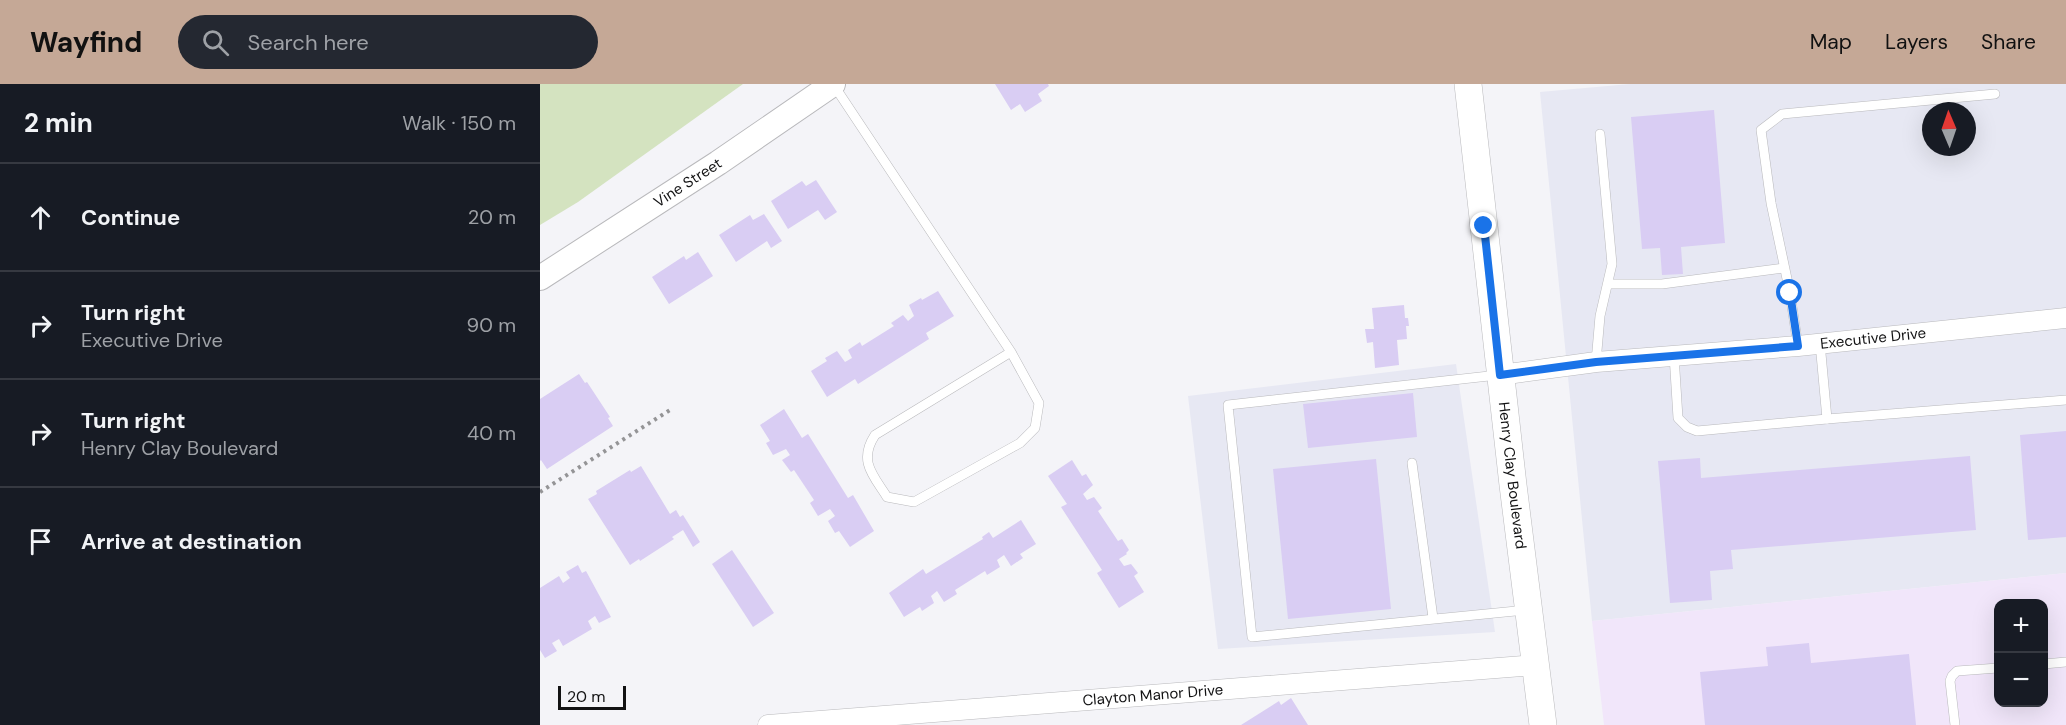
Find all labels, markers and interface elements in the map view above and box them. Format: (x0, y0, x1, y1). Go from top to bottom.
search box (178, 15, 598, 69)
text: Wayfind (30, 24, 142, 61)
icon: search (199, 26, 232, 59)
text: Search here (247, 28, 369, 57)
text: Map (1810, 28, 1852, 56)
text: Layers (1885, 28, 1948, 56)
text: Share (1981, 28, 2036, 56)
north arrow (1922, 102, 1976, 156)
text: 2 min (24, 106, 93, 140)
text: Walk · 150 m (402, 110, 516, 136)
street label: Vine Street (650, 153, 726, 212)
icon: ahead (24, 201, 57, 234)
text: Continue (81, 203, 180, 232)
text: 20 m (468, 204, 516, 230)
route end (1470, 212, 1496, 238)
route start (1776, 279, 1802, 305)
text: Turn right (81, 298, 186, 327)
icon: right (24, 309, 57, 342)
text: 90 m (467, 312, 516, 338)
street label: Executive Drive (1819, 323, 1927, 354)
text: Executive Drive (81, 327, 223, 353)
street label: Henry Clay Boulevard (1494, 401, 1531, 550)
text: Turn right (81, 406, 186, 435)
icon: right (24, 417, 57, 450)
text: 40 m (467, 420, 516, 446)
text: Henry Clay Boulevard (81, 435, 278, 461)
icon: arrive (24, 525, 57, 558)
text: Arrive at destination (81, 527, 302, 556)
map controls (1994, 599, 2048, 707)
button: + (1994, 599, 2048, 653)
button: − (1994, 653, 2048, 707)
street label: Clayton Manor Drive (1082, 679, 1224, 710)
scale bar (558, 683, 626, 710)
text: 20 m (567, 686, 606, 707)

